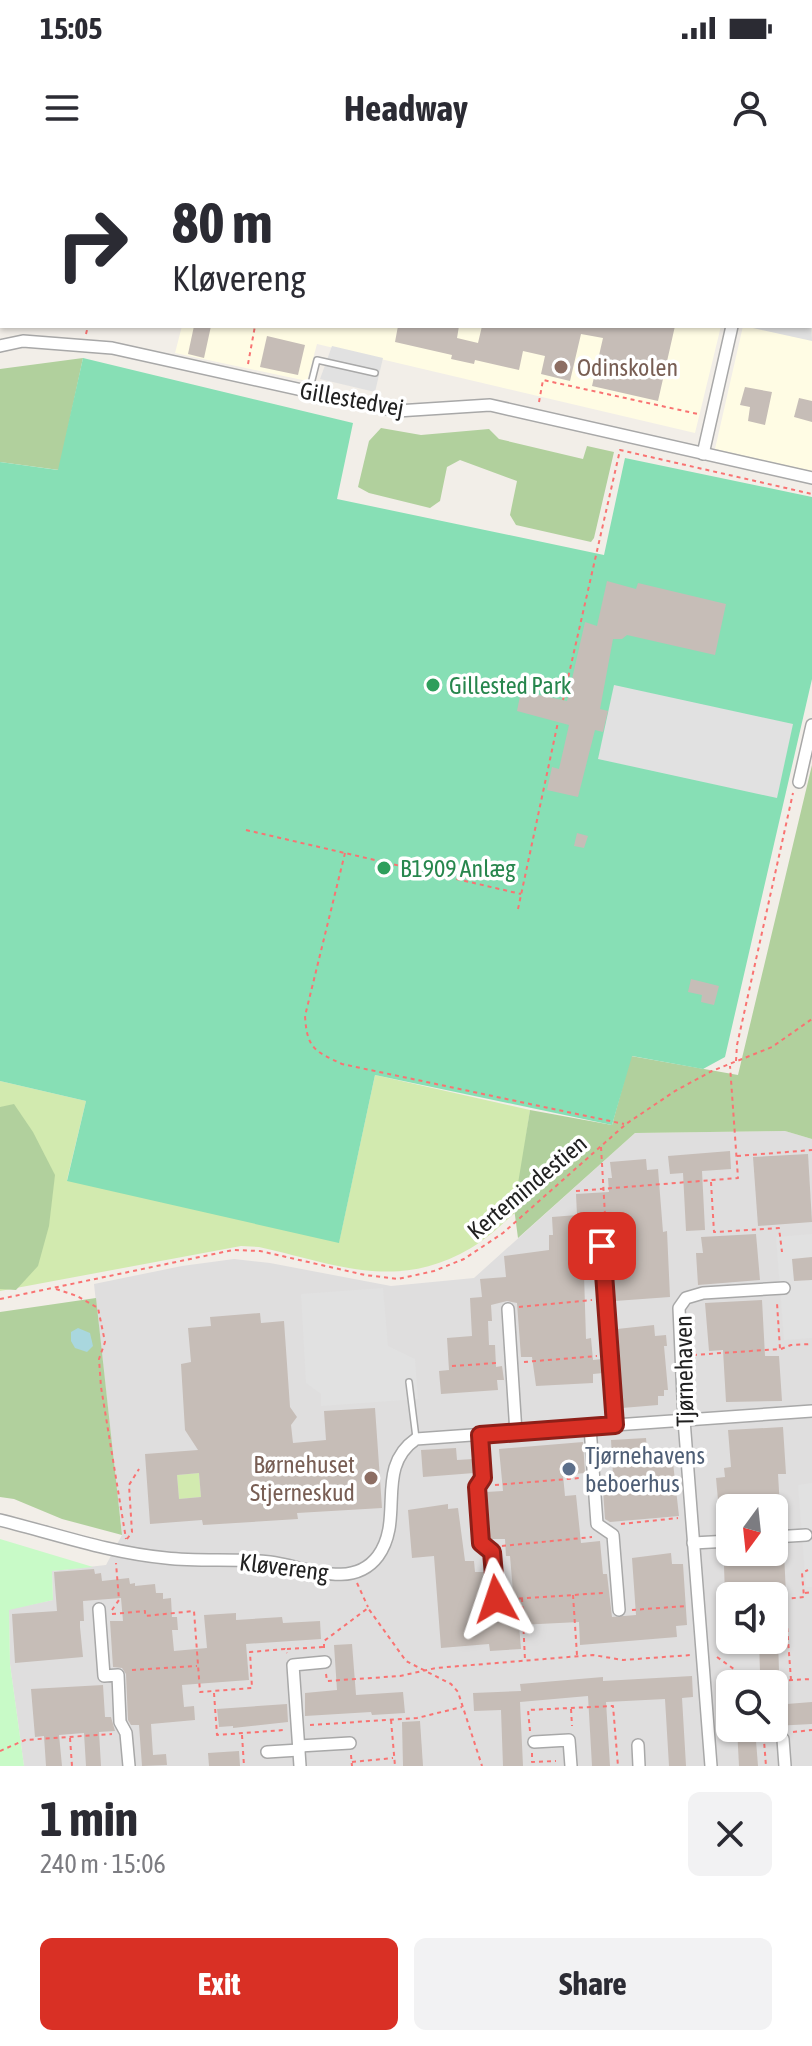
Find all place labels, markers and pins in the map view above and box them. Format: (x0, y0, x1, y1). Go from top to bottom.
place label: Odinskolen (577, 354, 678, 381)
marker: Odinskolen (552, 358, 570, 376)
place label: Gillested Park (449, 672, 572, 699)
marker: Gillested Park (424, 676, 442, 694)
place label: B1909 Anlæg (400, 855, 516, 882)
marker: B1909 Anlæg (375, 859, 393, 877)
pin (568, 1212, 636, 1280)
place label: Tjørnehavens beboerhus (585, 1442, 705, 1497)
place label: Børnehuset Stjerneskud (250, 1451, 355, 1506)
marker: Tjørnehavens beboerhus (560, 1460, 578, 1478)
marker: Børnehuset Stjerneskud (362, 1469, 380, 1487)

